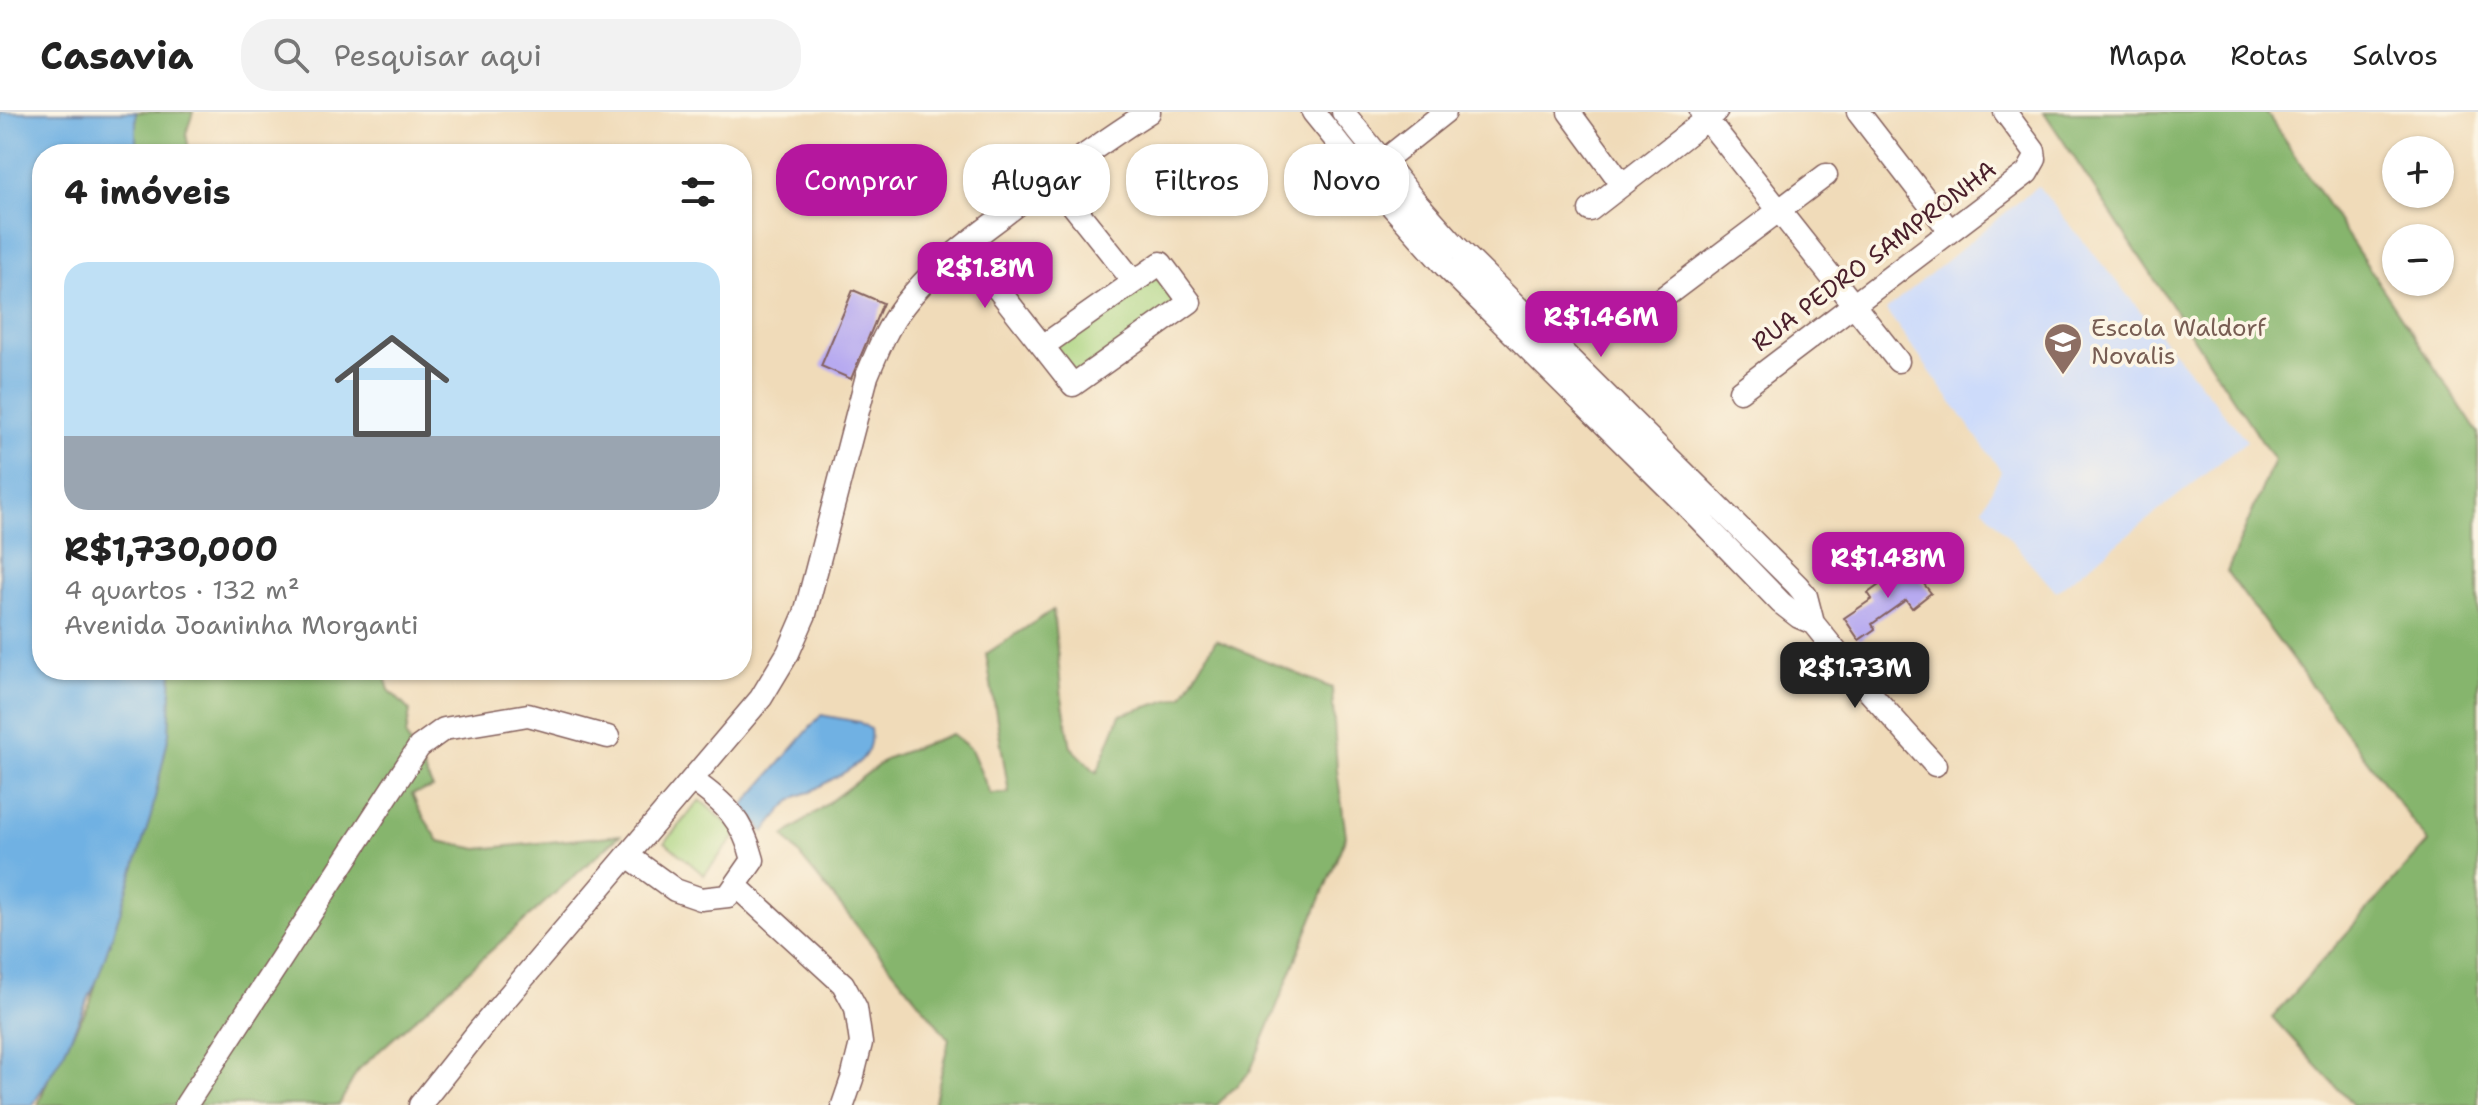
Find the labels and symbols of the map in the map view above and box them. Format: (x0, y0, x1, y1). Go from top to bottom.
street label: RUA PEDRO SAMPRONHA (1745, 153, 2003, 359)
pin: R$1.8M (920, 242, 1050, 310)
pin: R$1.46M (1527, 291, 1675, 359)
place label: Escola Waldorf Novalis (2091, 312, 2267, 372)
school or university icon: Escola Waldorf Novalis (2042, 321, 2084, 376)
pin: R$1.48M (1814, 532, 1962, 600)
pin: R$1.73M (1781, 642, 1929, 710)

